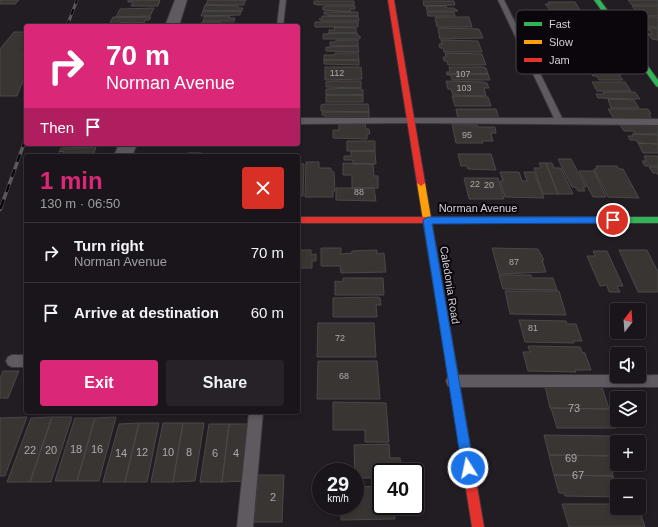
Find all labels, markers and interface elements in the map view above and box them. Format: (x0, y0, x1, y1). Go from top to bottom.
legend (516, 10, 648, 74)
text: Fast (549, 18, 570, 30)
text: Slow (549, 36, 573, 48)
icon: right (40, 40, 92, 92)
text: 70 m (106, 40, 170, 71)
text: Jam (549, 54, 570, 66)
house number: 112 (330, 68, 344, 78)
house number: 107 (455, 69, 471, 79)
text: Norman Avenue (106, 73, 235, 93)
house number: 103 (456, 83, 472, 93)
icon: arrive (82, 116, 104, 138)
text: Then (40, 119, 74, 136)
house number: 95 (462, 130, 472, 140)
text: 1 min (40, 167, 103, 194)
button: close (242, 167, 284, 209)
house number: 22 (470, 179, 480, 189)
house number: 20 (484, 180, 494, 190)
house number: 88 (354, 187, 364, 197)
text: 130 m · 06:50 (40, 196, 120, 211)
street label: Norman Avenue (439, 202, 517, 214)
pin (596, 203, 630, 237)
icon: arrive (602, 209, 624, 231)
text: Turn right (74, 237, 144, 254)
icon: right (40, 242, 62, 264)
text: 70 m (251, 244, 284, 261)
street label: Caledonia Road (438, 245, 462, 325)
text: Norman Avenue (74, 254, 167, 269)
house number: 87 (509, 257, 519, 267)
icon: arrive (40, 302, 62, 324)
north arrow (610, 303, 646, 339)
map controls (610, 303, 646, 515)
text: Arrive at destination (74, 304, 219, 321)
text: 60 m (251, 304, 284, 321)
house number: 81 (528, 323, 538, 333)
house number: 72 (335, 333, 345, 343)
button: sound (610, 347, 646, 383)
button: Exit (40, 360, 158, 406)
button: Share (166, 360, 284, 406)
house number: 68 (339, 371, 349, 381)
button: layers (610, 391, 646, 427)
house number: 73 (568, 402, 580, 414)
button: + (610, 435, 646, 471)
house number: 18 (70, 443, 82, 455)
house number: 16 (91, 443, 103, 455)
house number: 22 (24, 444, 36, 456)
house number: 20 (45, 444, 57, 456)
house number: 12 (136, 446, 148, 458)
house number: 10 (162, 446, 174, 458)
house number: 8 (186, 446, 192, 458)
house number: 14 (115, 447, 127, 459)
house number: 6 (212, 447, 218, 459)
house number: 4 (233, 447, 239, 459)
position arrow (447, 447, 489, 489)
house number: 69 (565, 452, 577, 464)
speed limit sign: 40 (372, 463, 424, 515)
house number: 67 (572, 469, 584, 481)
text: 29 (327, 473, 349, 495)
button: − (610, 479, 646, 515)
house number: 2 (270, 491, 276, 503)
text: km/h (327, 493, 349, 504)

